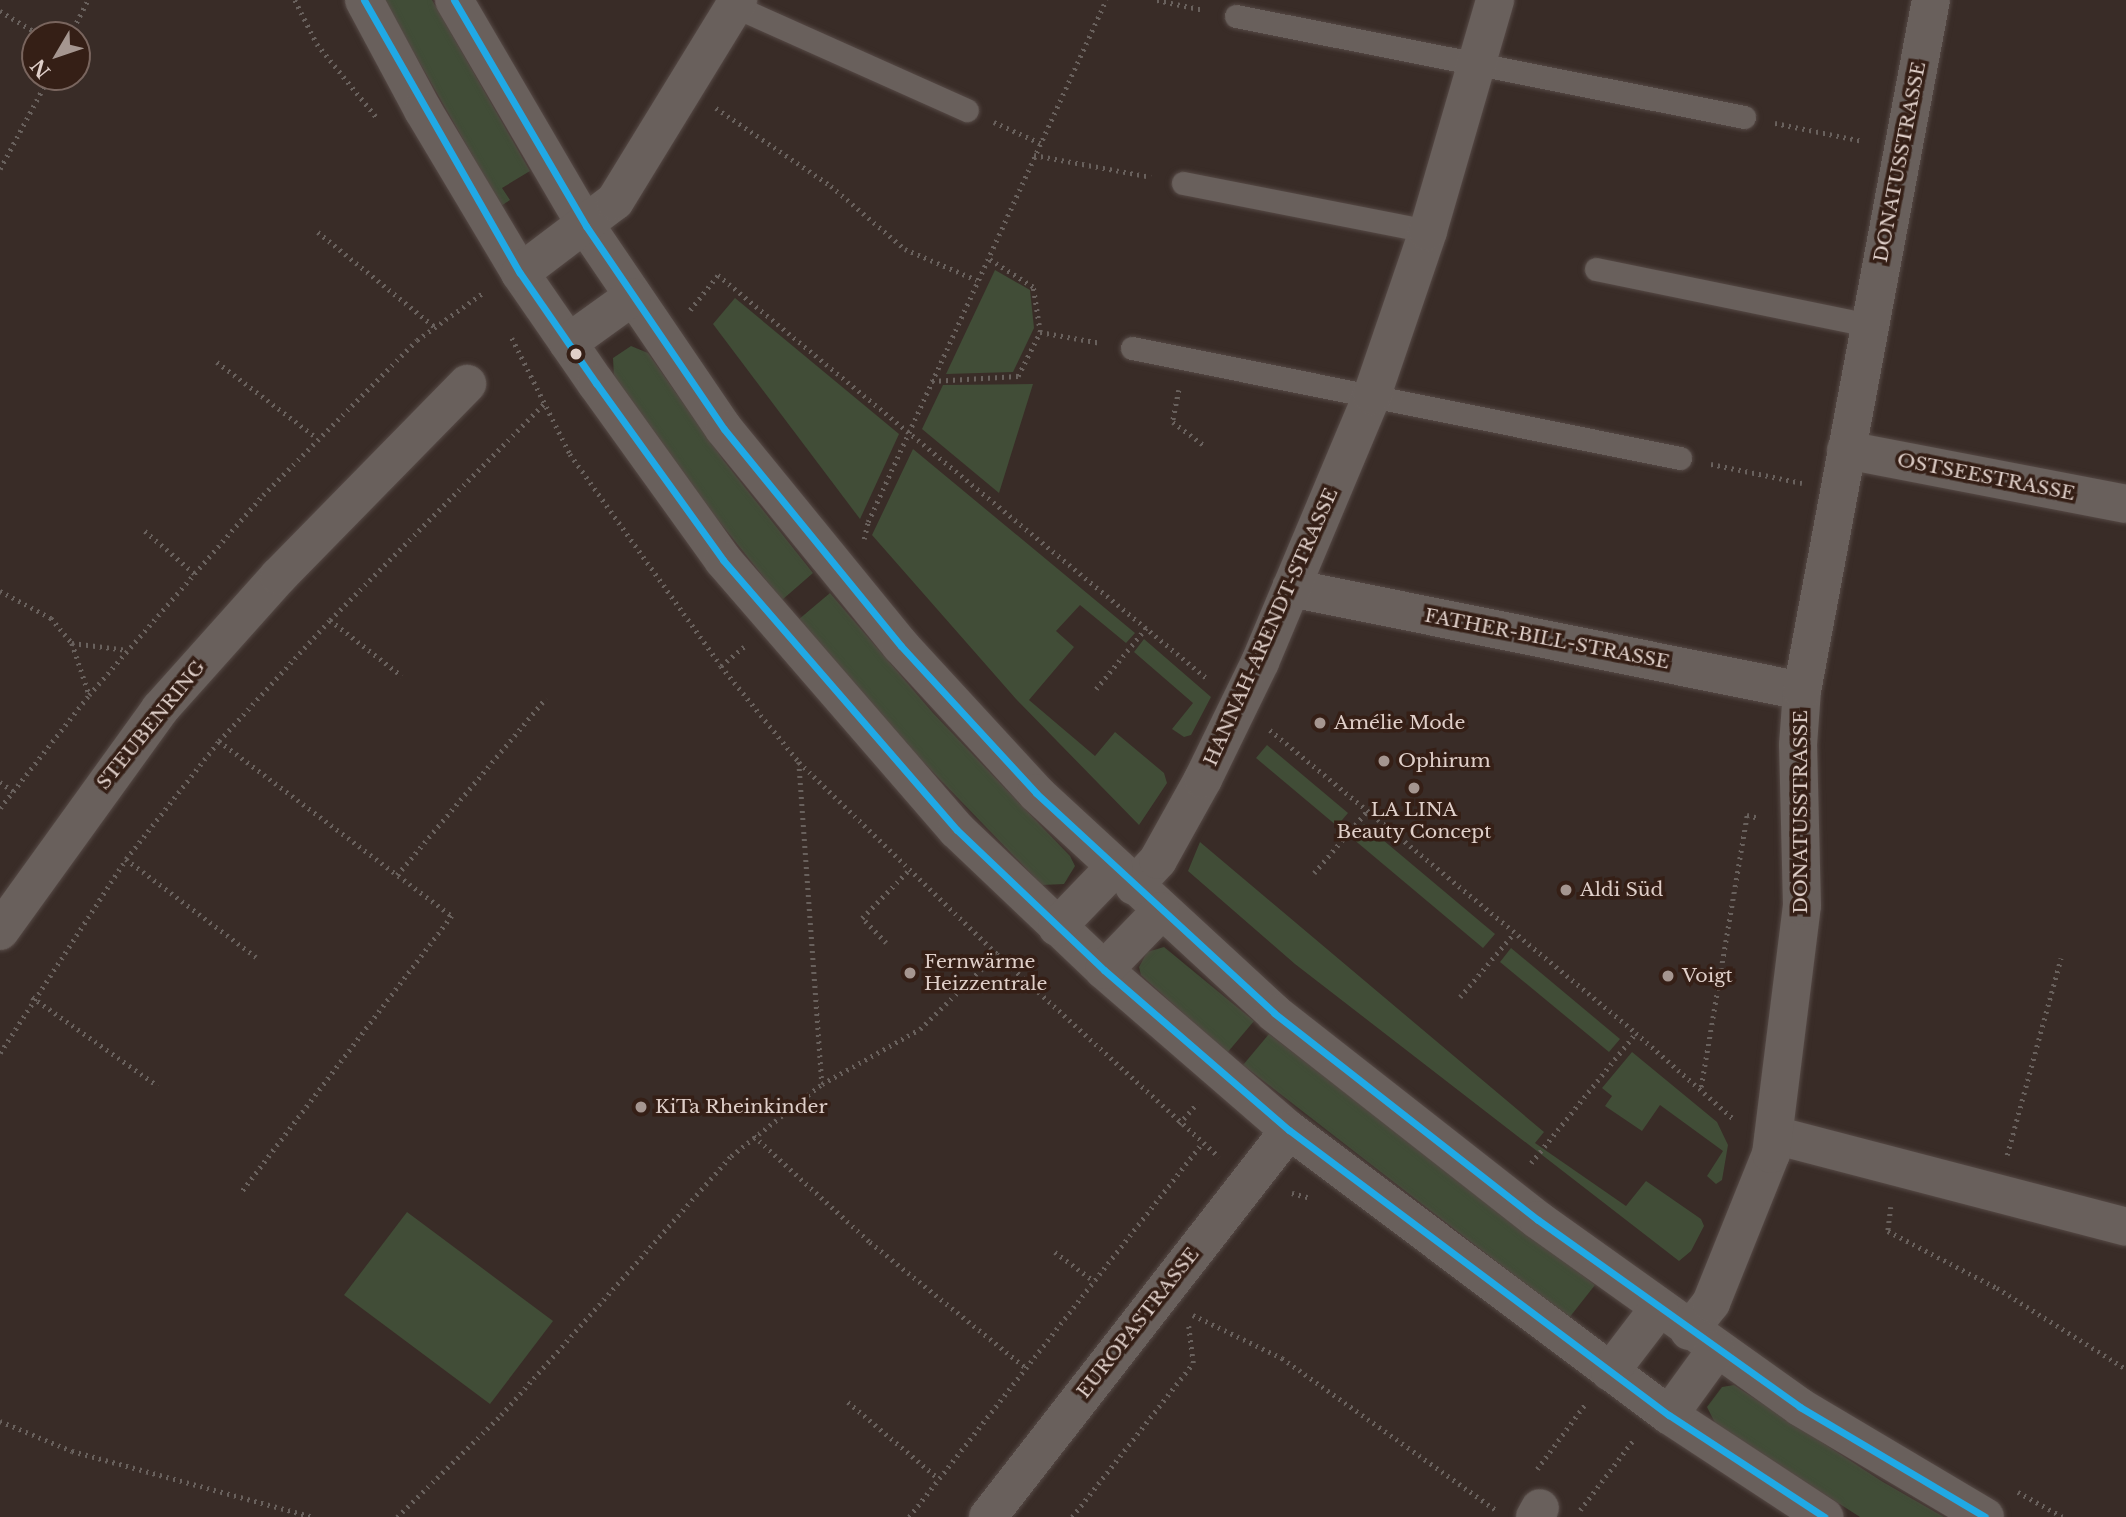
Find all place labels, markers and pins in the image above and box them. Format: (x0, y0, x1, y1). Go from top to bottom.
unlabelled marker (569, 347, 583, 361)
place label: Amélie Mode (1334, 712, 1465, 734)
marker: Amélie Mode (1312, 715, 1328, 731)
place label: Ophirum (1398, 750, 1491, 772)
marker: Ophirum (1376, 753, 1392, 769)
marker: LA LINA Beauty Concept (1406, 780, 1422, 796)
place label: LA LINA Beauty Concept (1336, 799, 1492, 843)
place label: Aldi Süd (1580, 879, 1663, 901)
marker: Aldi Süd (1558, 882, 1574, 898)
place label: Fernwärme Heizzentrale (924, 951, 1047, 995)
marker: Fernwärme Heizzentrale (902, 965, 918, 981)
place label: Voigt (1682, 965, 1733, 987)
marker: Voigt (1660, 968, 1676, 984)
place label: KiTa Rheinkinder (655, 1096, 828, 1118)
marker: KiTa Rheinkinder (633, 1099, 649, 1115)

